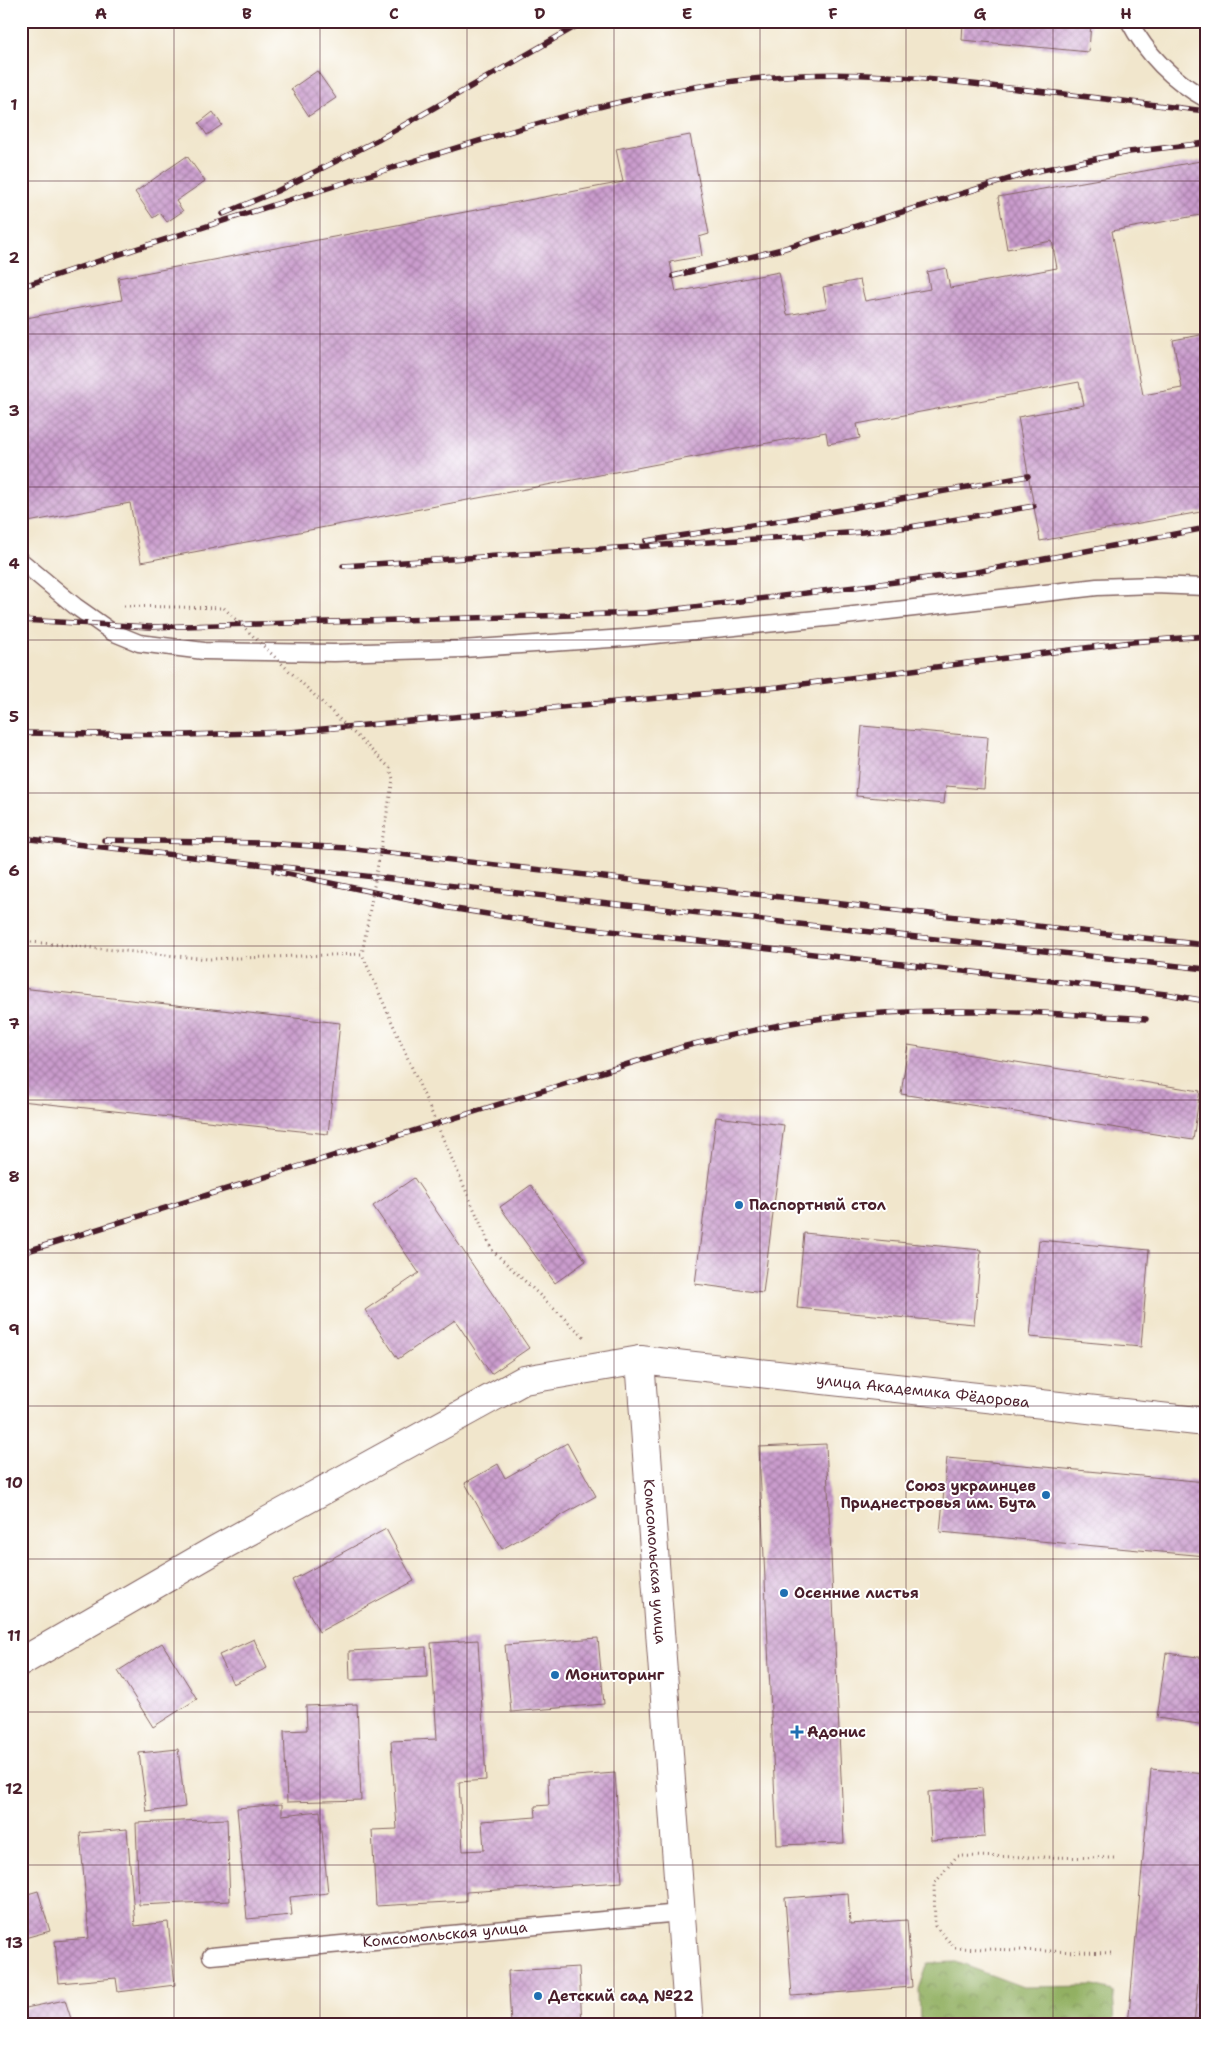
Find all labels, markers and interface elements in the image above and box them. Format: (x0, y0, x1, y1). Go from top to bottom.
text: A (95, 3, 107, 24)
text: B (242, 3, 252, 24)
text: C (389, 3, 399, 24)
text: D (534, 3, 546, 24)
text: E (682, 3, 692, 24)
text: F (828, 3, 838, 24)
text: G (974, 3, 987, 24)
text: H (1120, 3, 1132, 24)
text: 1 (10, 94, 18, 115)
text: 2 (8, 247, 20, 268)
text: 3 (8, 400, 20, 421)
text: 4 (8, 553, 20, 574)
text: 5 (9, 706, 19, 727)
text: 6 (8, 860, 20, 881)
text: 7 (8, 1013, 20, 1034)
text: 8 (8, 1166, 20, 1187)
place label: Паспортный стол (749, 1195, 886, 1215)
marker: Паспортный стол (733, 1199, 745, 1211)
text: 9 (8, 1319, 20, 1340)
street label: улица Академика Фёдорова (815, 1369, 1031, 1413)
text: 10 (5, 1472, 23, 1493)
place label: Союз украинцев Приднестровья им. Бута (841, 1476, 1037, 1513)
street label: Комсомольская улица (639, 1478, 671, 1645)
marker: Союз украинцев Приднестровья им. Бута (1040, 1489, 1052, 1501)
place label: Осенние листья (794, 1583, 919, 1603)
marker: Осенние листья (778, 1587, 790, 1599)
text: 11 (7, 1625, 21, 1646)
place label: Мониторинг (565, 1665, 665, 1685)
marker: Мониторинг (549, 1669, 561, 1681)
place label: Адонис (807, 1722, 866, 1742)
marker: Адонис (791, 1726, 803, 1738)
text: 12 (5, 1778, 23, 1799)
street label: Комсомольская улица (362, 1917, 529, 1952)
text: 13 (5, 1932, 23, 1953)
place label: Детский сад №22 (548, 1986, 694, 2006)
marker: Детский сад №22 (532, 1990, 544, 2002)

